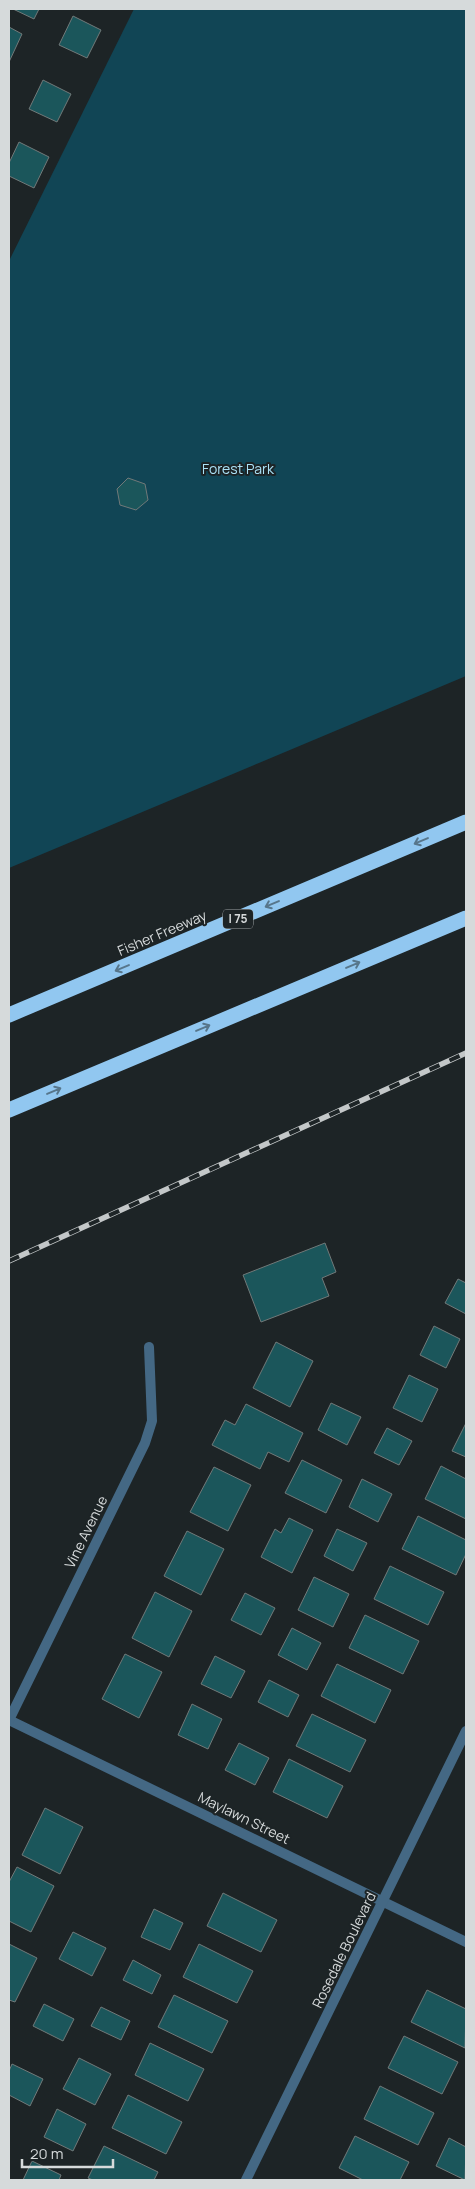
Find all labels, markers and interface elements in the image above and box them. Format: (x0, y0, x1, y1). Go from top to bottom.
park label: Forest Park (202, 459, 275, 478)
one-way arrow (414, 837, 429, 847)
one-way arrow (265, 900, 280, 910)
street label: Fisher Freeway (114, 905, 210, 960)
road number: I 75 (223, 910, 253, 929)
one-way arrow (345, 960, 360, 970)
one-way arrow (115, 963, 130, 973)
one-way arrow (196, 1023, 211, 1032)
one-way arrow (46, 1086, 61, 1096)
street label: Vine Avenue (60, 1492, 111, 1571)
street label: Maylawn Street (195, 1787, 294, 1848)
street label: Rosedale Boulevard (307, 1889, 380, 2011)
scale bar (22, 2136, 114, 2168)
text: 20 m (30, 2143, 63, 2164)

